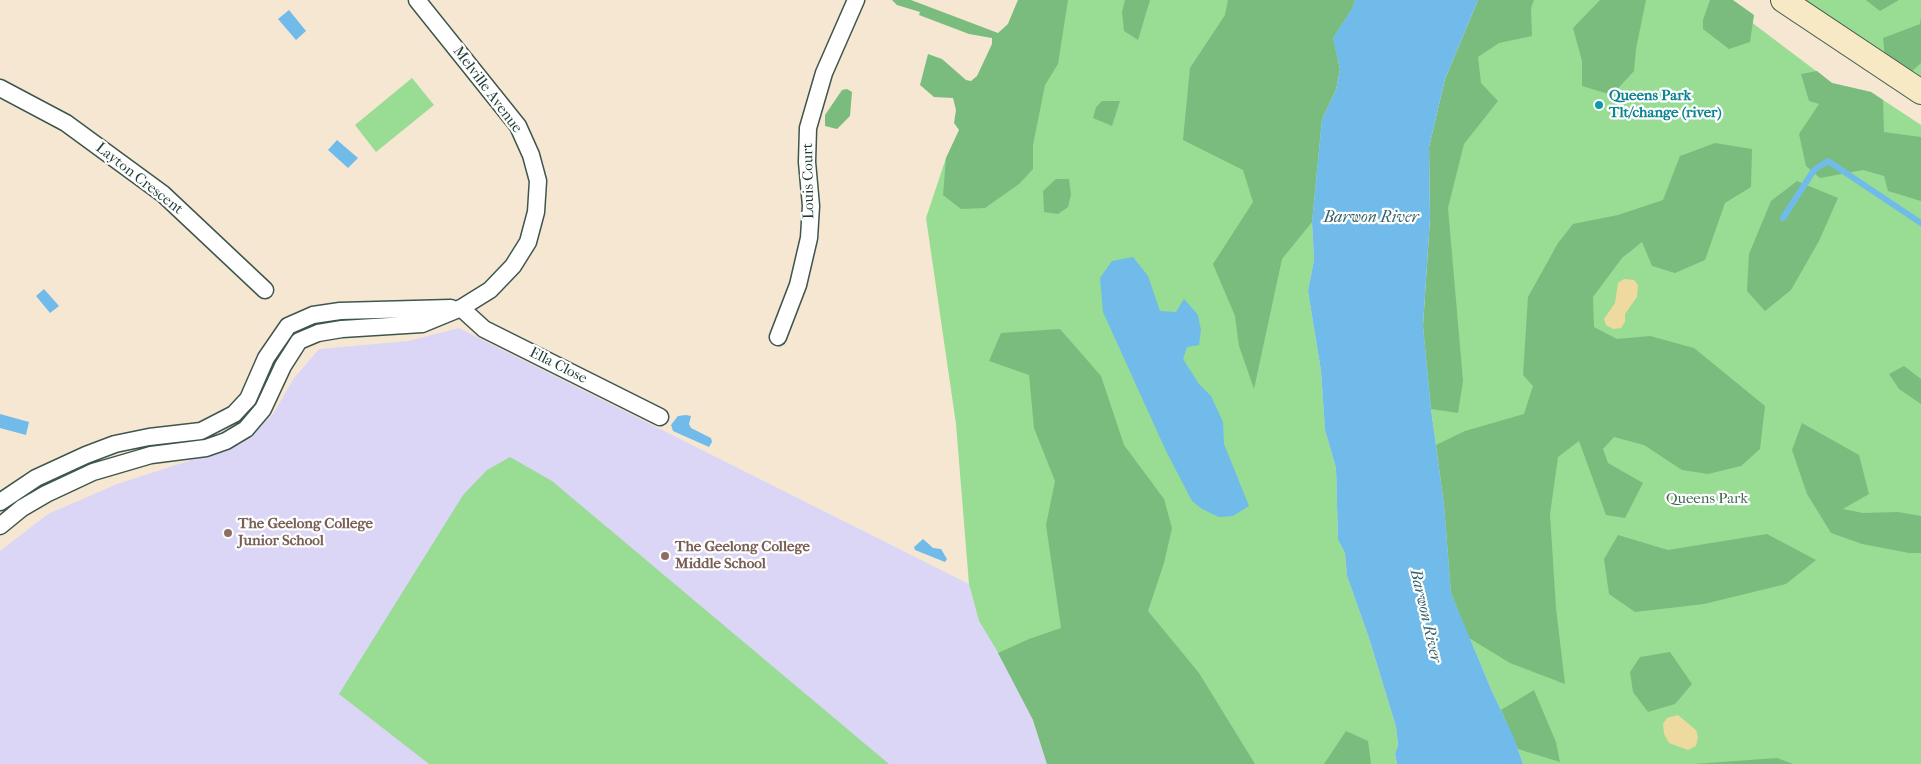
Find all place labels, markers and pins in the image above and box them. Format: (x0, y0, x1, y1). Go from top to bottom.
place label: Queens Park Tlt/change (river) (1609, 87, 1722, 122)
marker: Queens Park Tlt/change (river) (1593, 99, 1605, 111)
place label: The Geelong College Junior School (238, 515, 373, 550)
marker: The Geelong College Junior School (222, 527, 234, 539)
place label: The Geelong College Middle School (675, 538, 810, 573)
marker: The Geelong College Middle School (659, 550, 671, 562)

